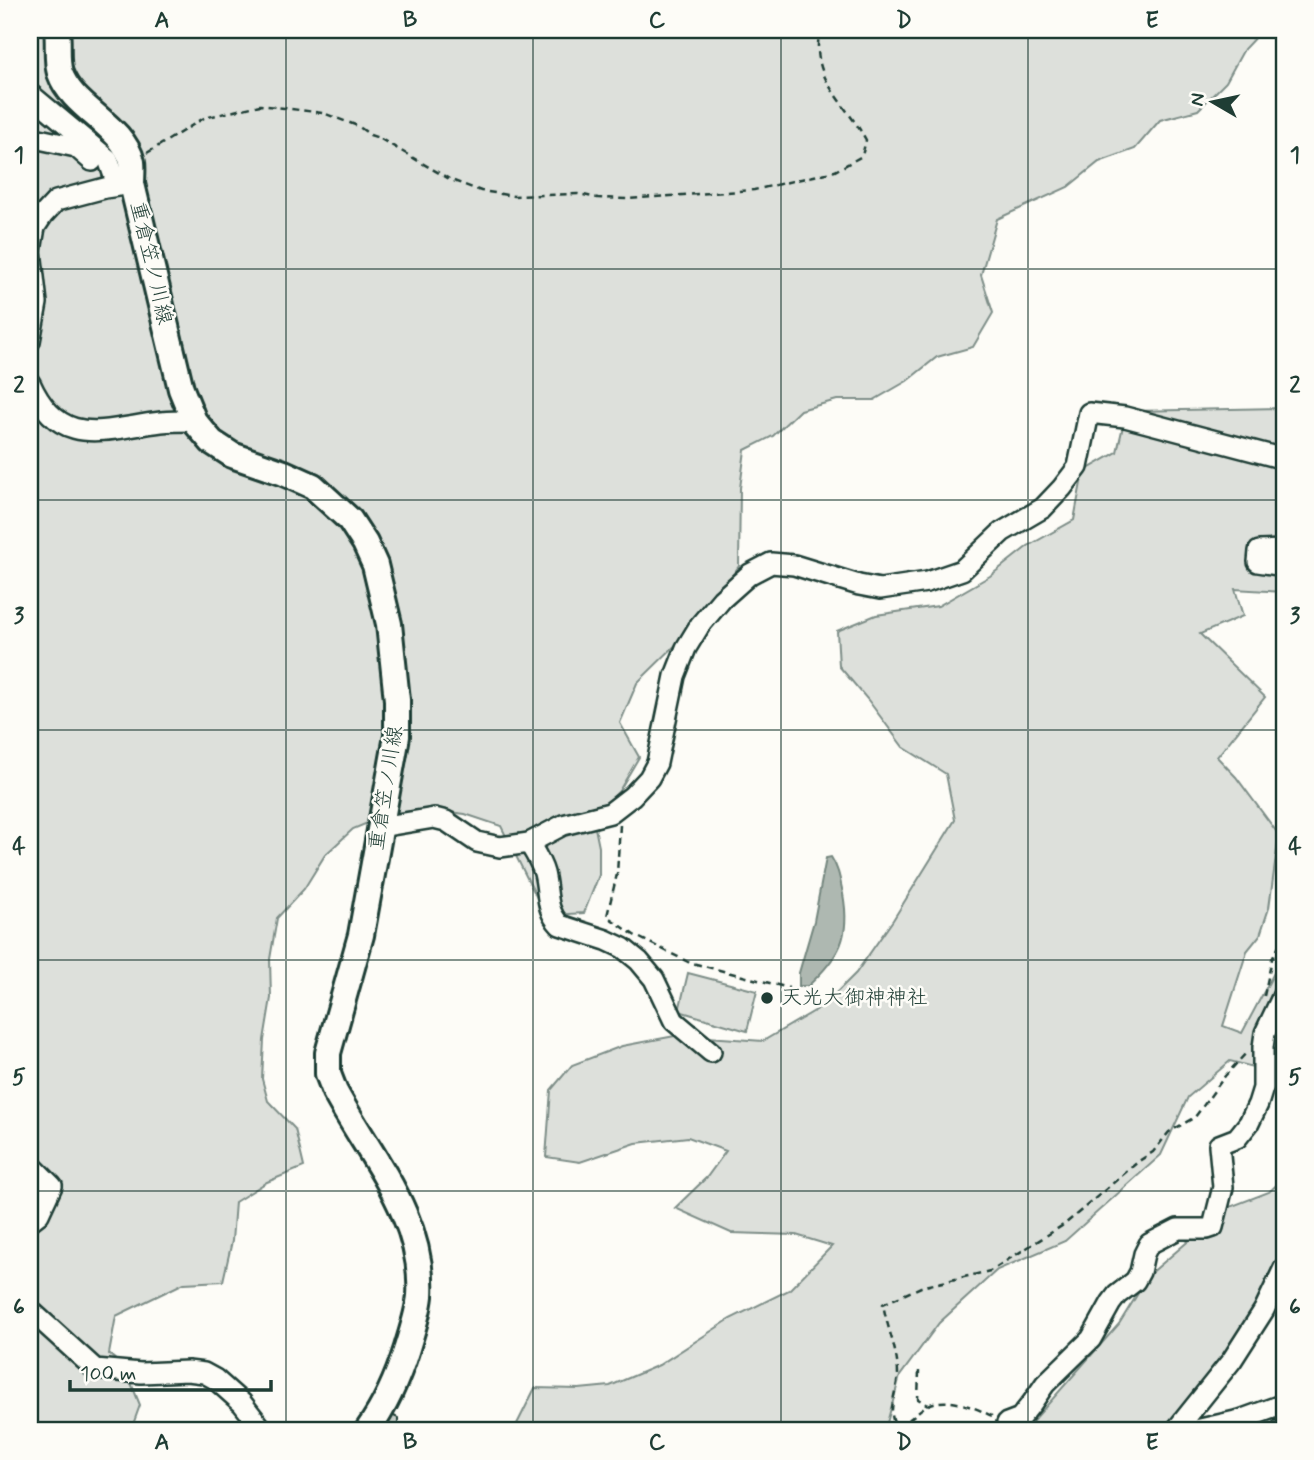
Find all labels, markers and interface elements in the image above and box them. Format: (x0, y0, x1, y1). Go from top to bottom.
text: A (154, 6, 170, 36)
text: B (403, 6, 418, 36)
text: C (649, 6, 666, 36)
text: D (896, 6, 912, 36)
text: E (1145, 6, 1159, 36)
north arrow (1178, 66, 1248, 136)
text: N (1184, 91, 1211, 108)
text: 1 (14, 141, 24, 171)
text: 1 (1290, 141, 1300, 171)
street label: 重倉笠ノ川線 (123, 198, 179, 328)
text: 2 (13, 371, 25, 401)
text: 2 (1289, 371, 1301, 401)
text: 3 (14, 602, 25, 632)
text: 3 (1290, 602, 1301, 632)
street label: 重倉笠ノ川線 (362, 724, 410, 852)
text: 4 (12, 832, 26, 862)
text: 4 (1288, 832, 1302, 862)
place label: 天光大御神神社 (781, 984, 928, 1012)
marker: 天光大御神神社 (759, 990, 775, 1006)
text: 5 (12, 1063, 26, 1093)
text: 5 (1288, 1063, 1302, 1093)
text: 6 (13, 1293, 25, 1323)
text: 6 (1289, 1293, 1301, 1323)
scale bar (70, 1348, 271, 1392)
text: 100 m (80, 1360, 136, 1388)
text: A (154, 1428, 170, 1458)
text: B (403, 1428, 418, 1458)
text: C (649, 1428, 666, 1458)
text: D (896, 1428, 912, 1458)
text: E (1145, 1428, 1159, 1458)

